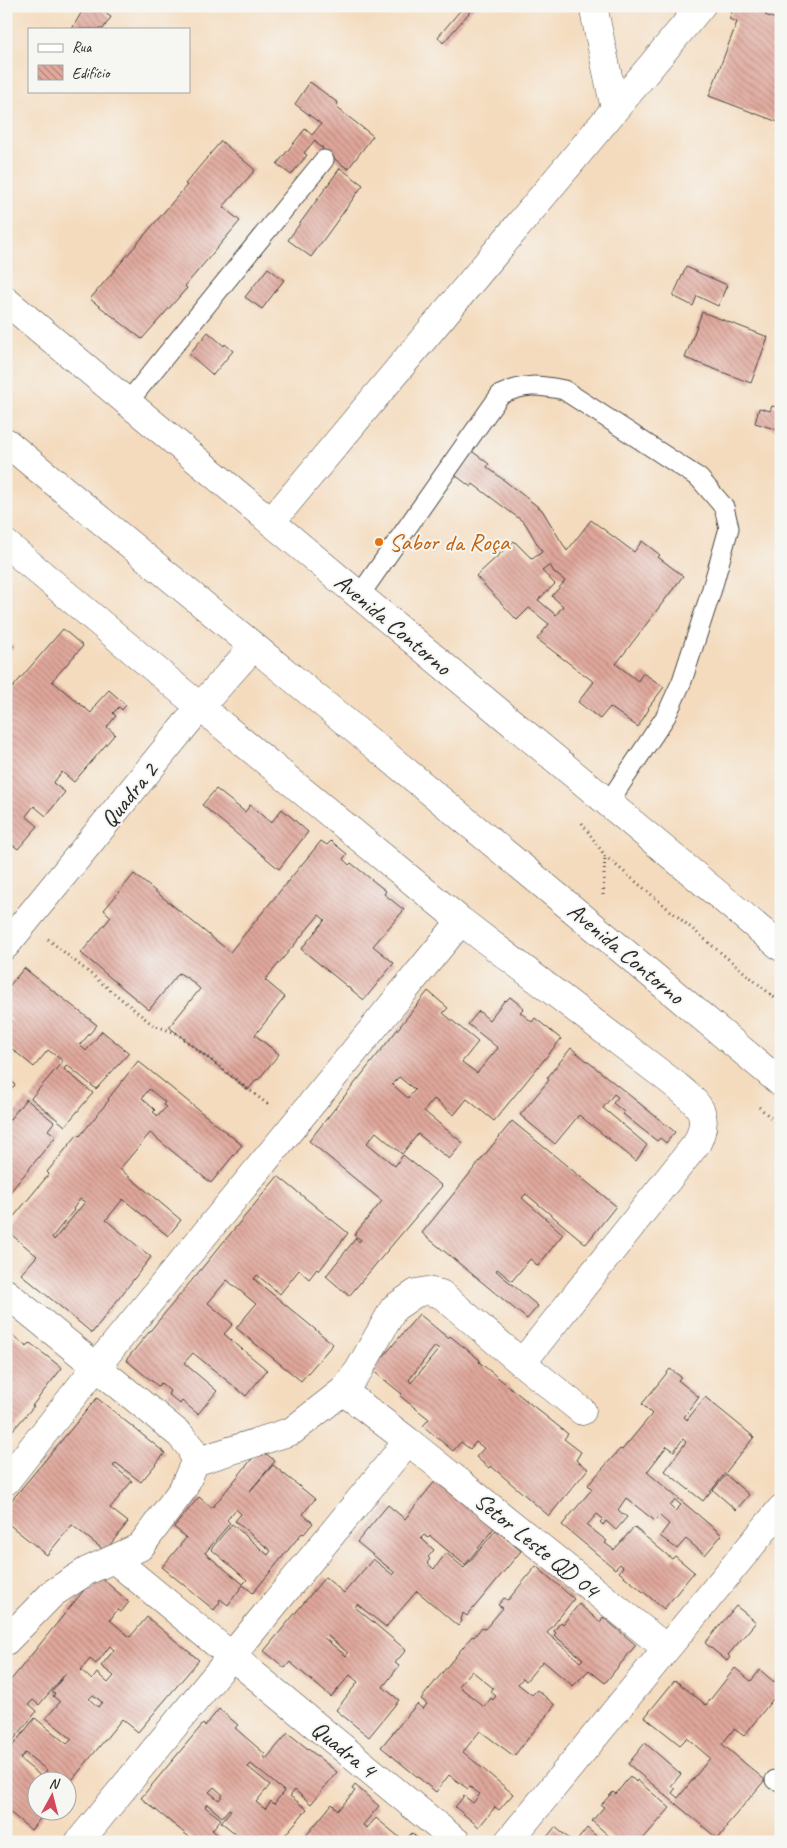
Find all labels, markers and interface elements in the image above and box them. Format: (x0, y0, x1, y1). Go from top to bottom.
legend (28, 28, 190, 92)
text: Rua (72, 38, 92, 57)
text: Edifício (72, 64, 111, 83)
place label: Sabor da Roça (389, 527, 511, 557)
marker: Sabor da Roça (373, 536, 385, 548)
street label: Avenida Contorno (329, 567, 459, 682)
street label: Quadra 2 (94, 755, 166, 834)
street label: Avenida Contorno (562, 896, 692, 1011)
street label: Setor Leste QD 04 (469, 1486, 607, 1606)
street label: Quadra 4 (305, 1714, 384, 1786)
north arrow (28, 1770, 78, 1820)
text: N (48, 1775, 61, 1793)

